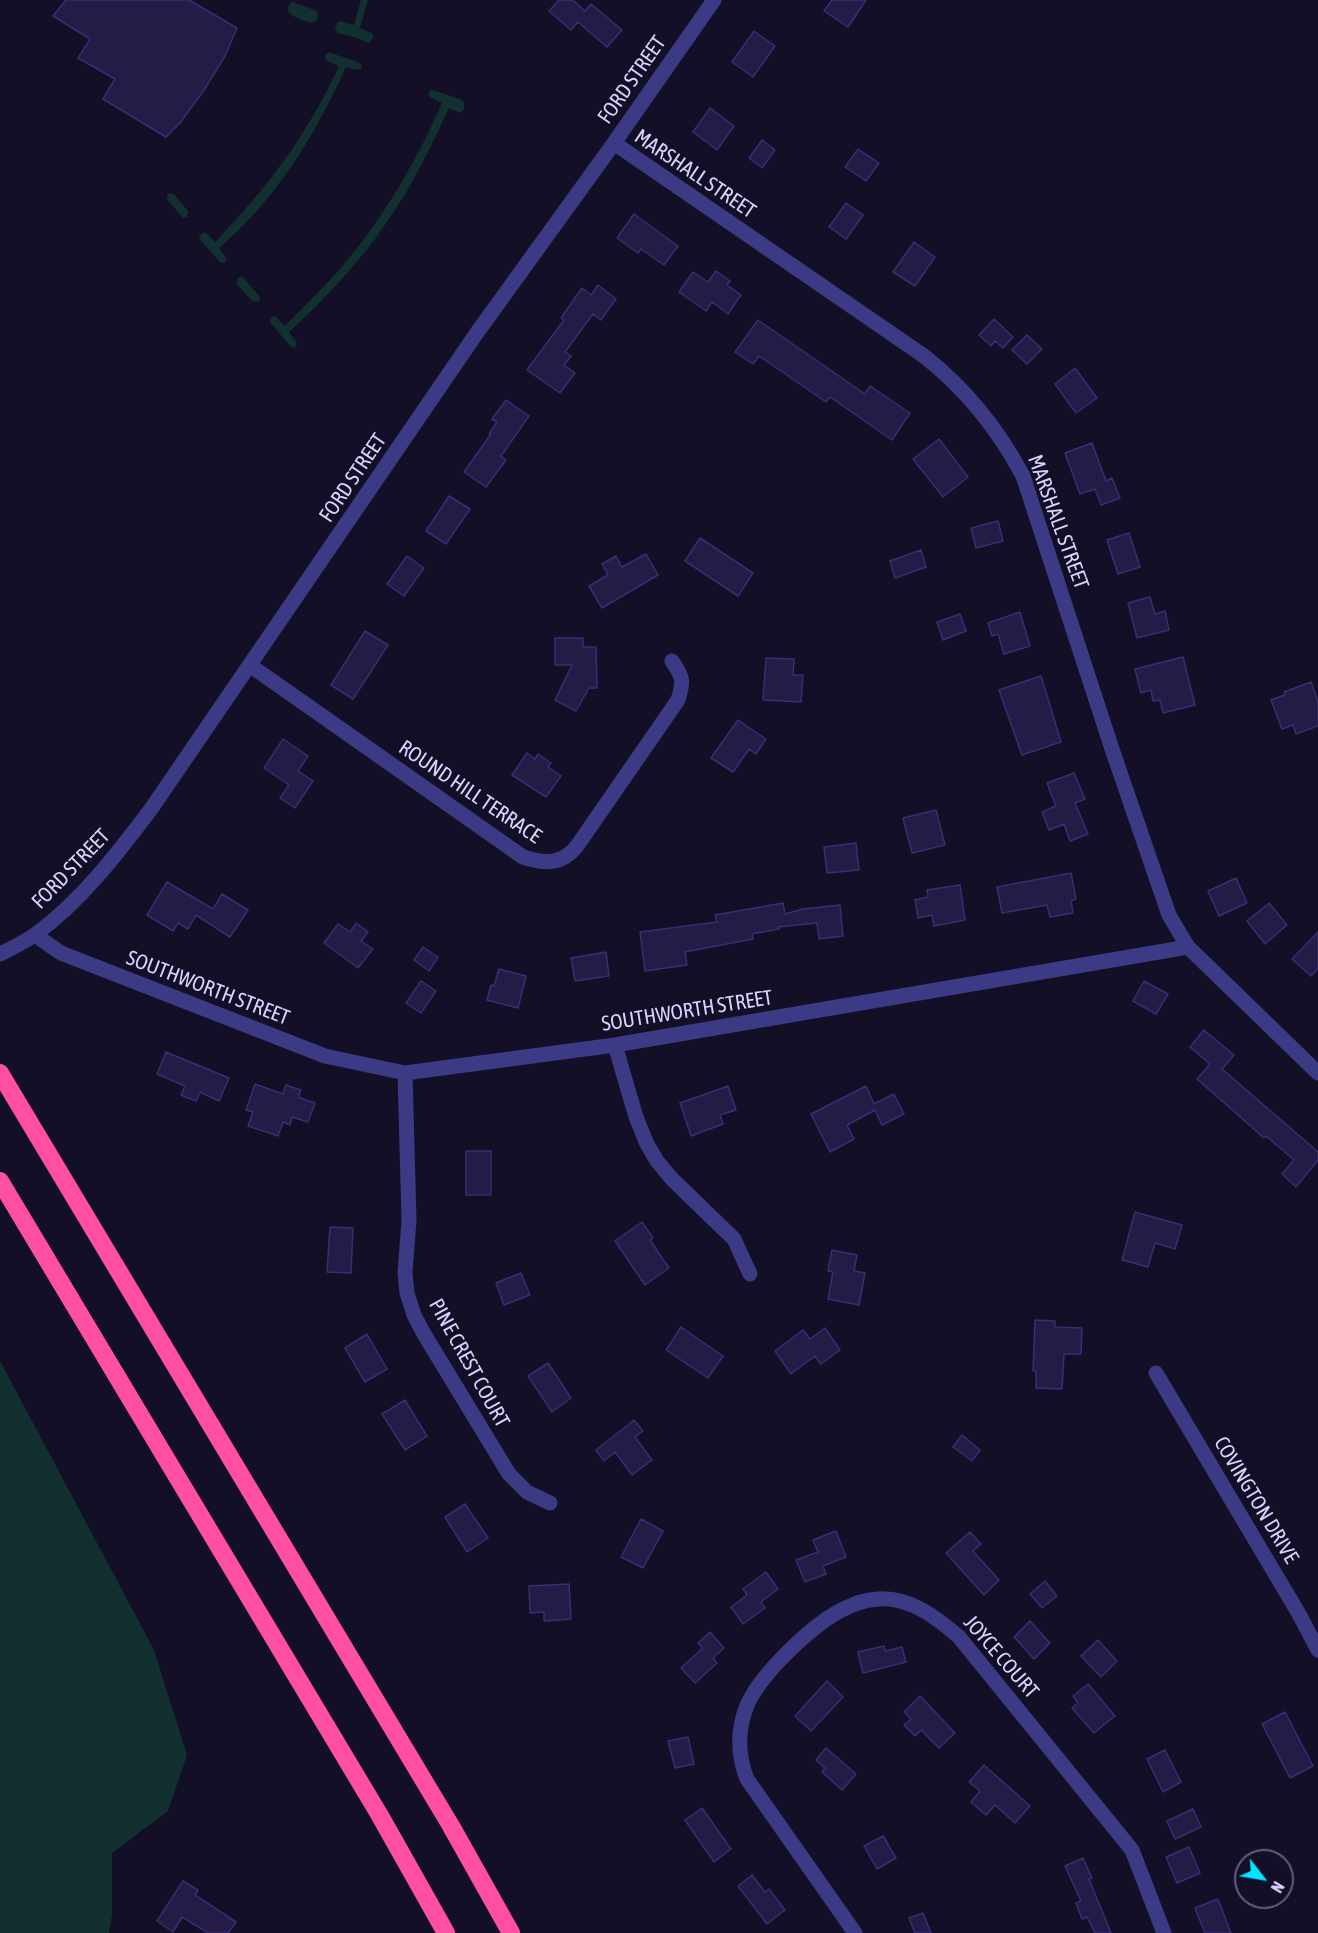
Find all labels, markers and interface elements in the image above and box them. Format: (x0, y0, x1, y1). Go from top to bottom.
street label: FORD STREET (593, 31, 671, 129)
street label: MARSHALL STREET (630, 124, 760, 224)
street label: FORD STREET (314, 429, 392, 527)
street label: MARSHALL STREET (1022, 451, 1094, 593)
street label: ROUND HILL TERRACE (394, 735, 546, 849)
street label: FORD STREET (27, 824, 115, 914)
street label: SOUTHWORTH STREET (123, 945, 293, 1031)
street label: SOUTHWORTH STREET (600, 985, 774, 1037)
street label: PINE CREST COURT (423, 1294, 515, 1432)
street label: COVINGTON DRIVE (1208, 1432, 1304, 1568)
street label: JOYCE COURT (958, 1610, 1044, 1704)
north arrow (1234, 1849, 1294, 1909)
text: N (1268, 1879, 1288, 1896)

